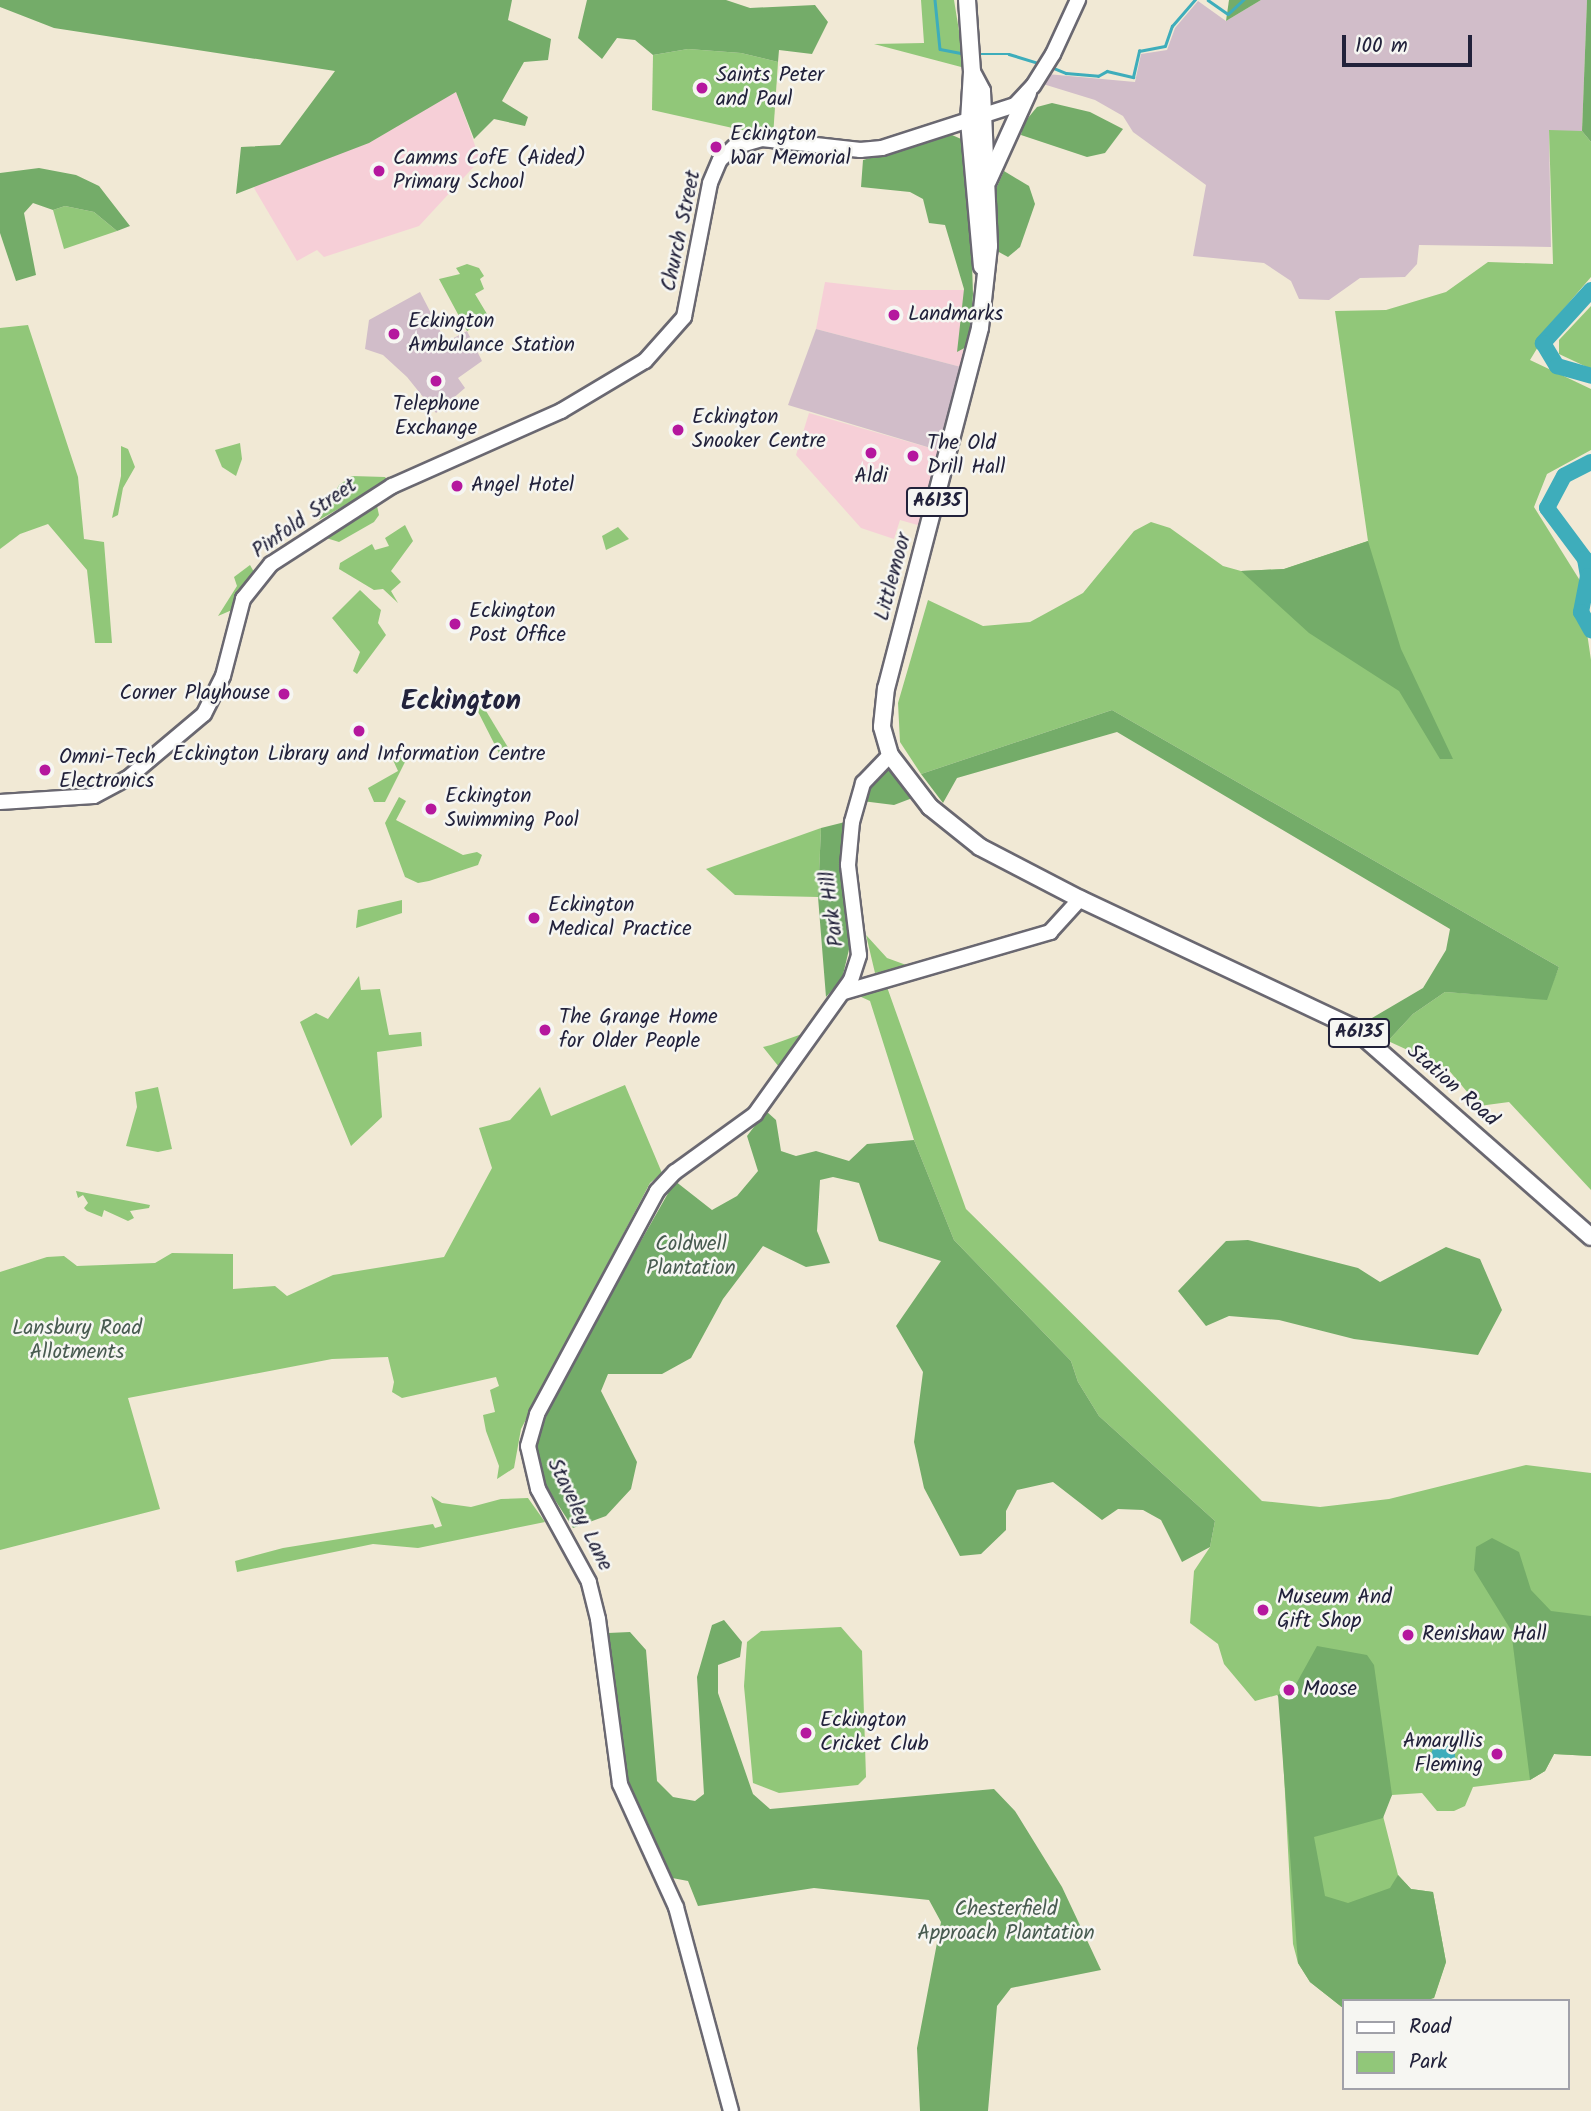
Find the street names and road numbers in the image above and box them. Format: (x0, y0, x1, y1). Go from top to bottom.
street label: Church Street (657, 168, 707, 294)
street label: Pinfold Street (248, 474, 362, 564)
road number: A6135 (906, 486, 968, 517)
street label: Littlemoor (870, 530, 918, 624)
street label: Park Hill (816, 870, 850, 948)
road number: A6135 (1328, 1018, 1390, 1049)
street label: Station Road (1401, 1039, 1503, 1133)
street label: Staveley Lane (541, 1455, 617, 1575)

